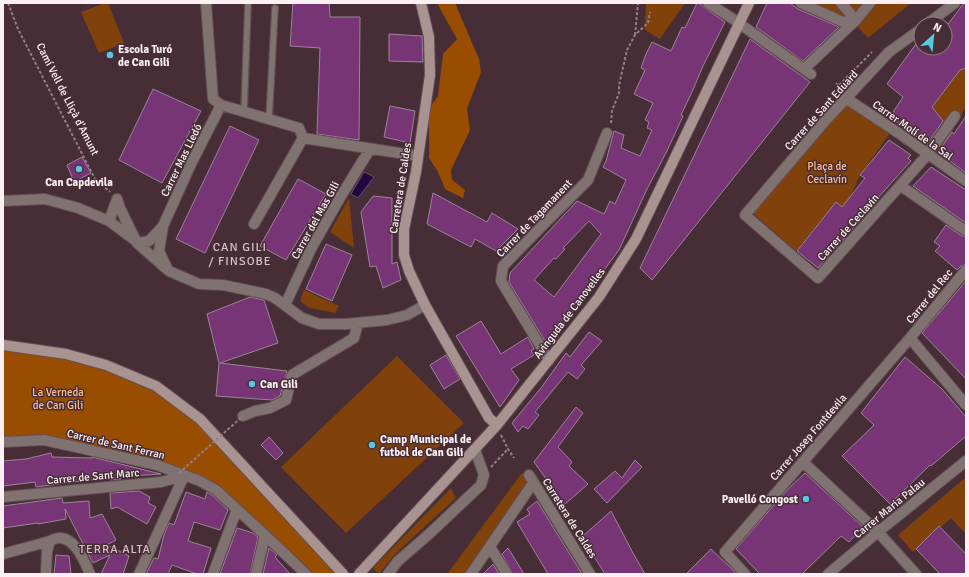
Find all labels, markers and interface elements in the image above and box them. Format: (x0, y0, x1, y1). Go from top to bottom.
north arrow (913, 16, 953, 56)
text: N (931, 20, 944, 35)
street label: Camí Vell de Lliçà d'Amunt (33, 41, 102, 158)
place label: Escola Turó de Can Gili (118, 43, 172, 69)
marker: Escola Turó de Can Gili (105, 50, 115, 60)
street label: Carrer de Sant Eduard (782, 68, 861, 153)
street label: Carrer Molí de la Sal (870, 98, 955, 163)
street label: Carrer Mas Lledó (158, 121, 205, 199)
street label: Carretera de Caldes (387, 141, 414, 235)
park label: Plaça de Ceclavín (807, 160, 847, 186)
marker: Can Capdevila (74, 164, 84, 174)
place label: Can Capdevila (45, 176, 113, 189)
street label: Carrer de Tagamanent (494, 177, 575, 260)
street label: Carrer del Mas Gili (289, 179, 342, 261)
street label: Carrer de Ceclavin (815, 191, 882, 263)
district label: CAN GILI / FINSOBE (208, 240, 272, 269)
street label: Avinguda de Canovelles (531, 265, 608, 361)
street label: Carrer del Rec (904, 267, 955, 326)
place label: Can Gili (260, 378, 298, 391)
marker: Can Gili (247, 379, 257, 389)
park label: La Verneda de Can Gili (32, 386, 84, 412)
street label: Carrer Josep Fontdevila (767, 391, 850, 483)
street label: Carrer de Sant Ferran (66, 427, 166, 462)
place label: Camp Municipal de futbol de Can Gili (379, 433, 472, 459)
marker: Camp Municipal de futbol de Can Gili (367, 440, 377, 450)
street label: Carrer de Sant Marc (46, 466, 140, 487)
street label: Carretera de Caldes (540, 476, 600, 561)
street label: Carrer Maria Palau (851, 476, 928, 541)
place label: Pavelló Congost (722, 493, 798, 506)
marker: Pavelló Congost (801, 494, 811, 504)
district label: TERRA ALTA (79, 542, 151, 557)

